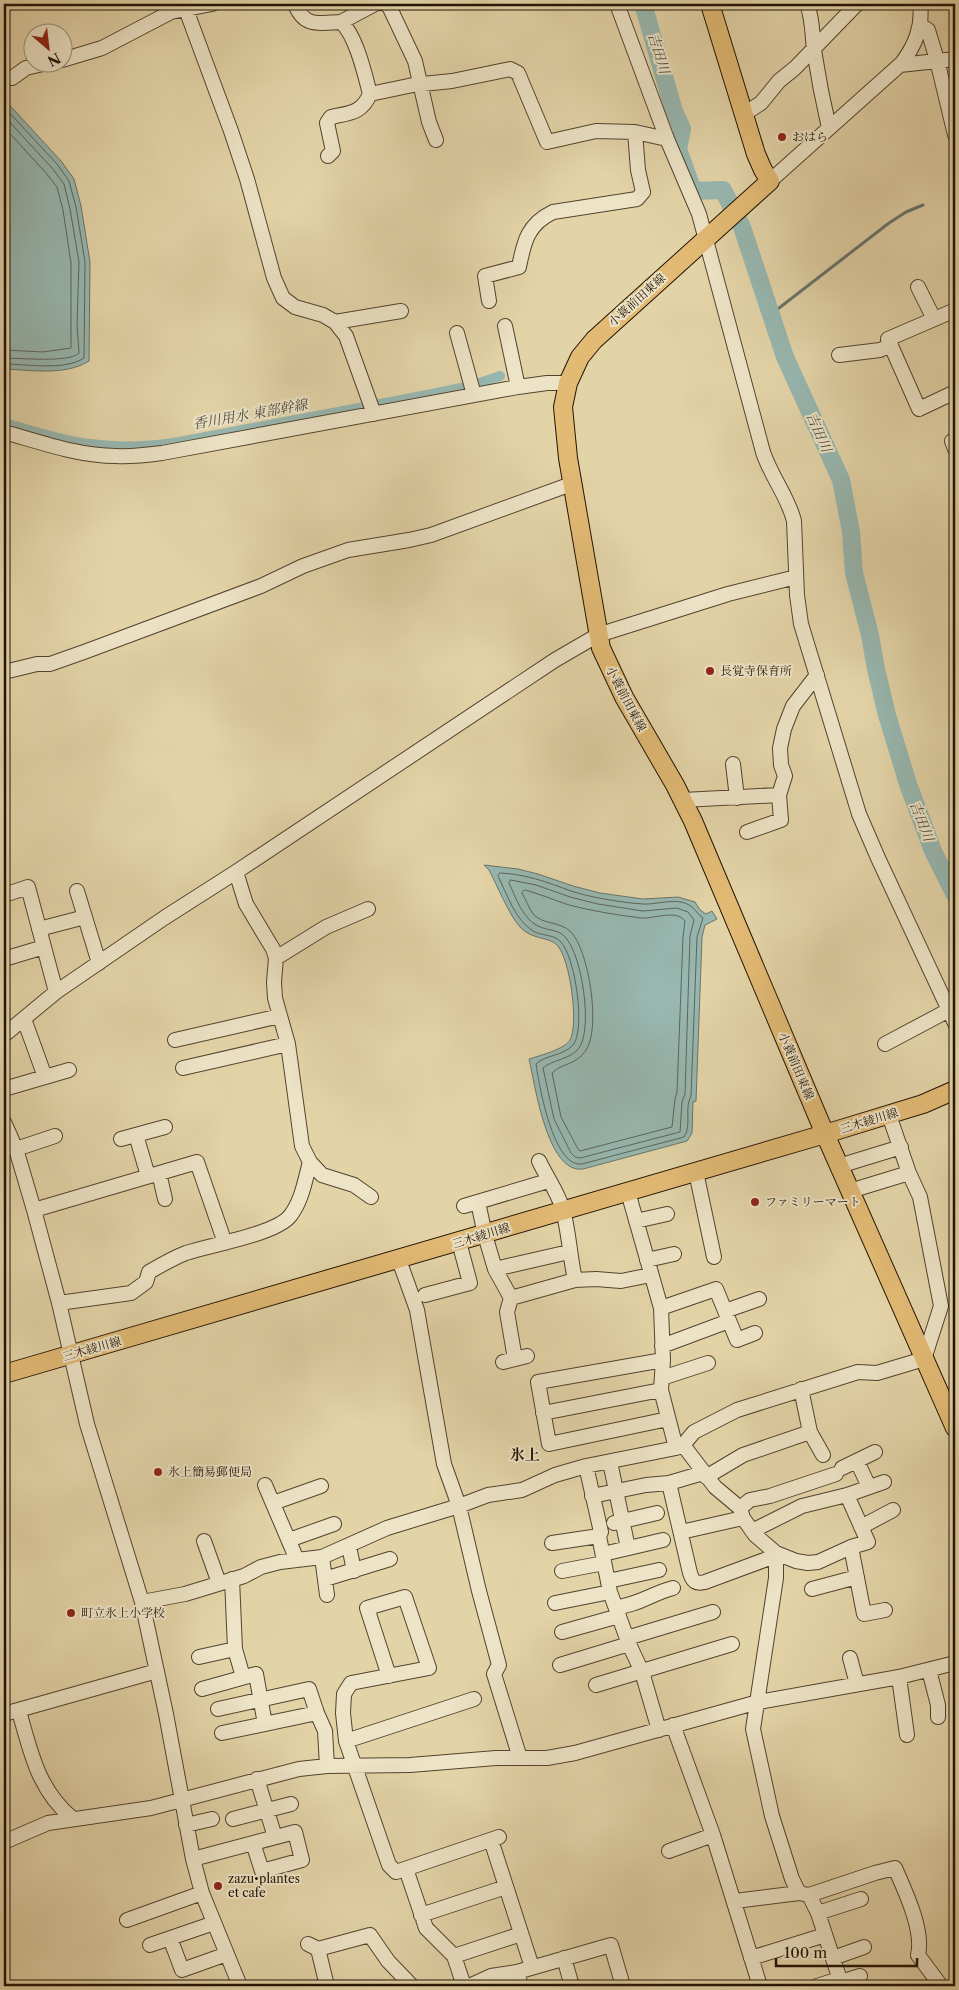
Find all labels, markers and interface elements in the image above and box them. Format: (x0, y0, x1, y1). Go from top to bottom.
north arrow (22, 22, 72, 72)
water label: 吉田川 (644, 30, 674, 78)
text: N (45, 49, 64, 70)
place label: おはら (792, 129, 828, 144)
marker: おはら (776, 131, 788, 143)
street label: 小蓑前田東線 (605, 270, 668, 329)
water label: 香川用水 東部幹線 (191, 395, 311, 433)
water label: 吉田川 (802, 409, 837, 457)
street label: 小蓑前田東線 (603, 663, 650, 734)
place label: 長覚寺保育所 (720, 663, 792, 678)
marker: 長覚寺保育所 (704, 665, 716, 677)
water label: 吉田川 (906, 798, 939, 846)
street label: 小蓑前田東線 (775, 1030, 817, 1102)
street label: 三木綾川線 (838, 1105, 900, 1136)
place label: ファミリーマート (765, 1194, 861, 1209)
marker: ファミリーマート (749, 1196, 761, 1208)
street label: 三木綾川線 (450, 1220, 512, 1251)
street label: 三木綾川線 (61, 1333, 123, 1364)
district label: 氷上 (510, 1445, 540, 1464)
place label: 氷上簡易郵便局 (168, 1464, 252, 1479)
marker: 氷上簡易郵便局 (152, 1466, 164, 1478)
place label: 町立氷上小学校 (81, 1605, 165, 1620)
marker: 町立氷上小学校 (65, 1607, 77, 1619)
place label: zazu•plantes et cafe (228, 1871, 300, 1900)
marker: zazu•plantes et cafe (212, 1880, 224, 1892)
scale bar (776, 1935, 918, 1967)
text: 100 m (784, 1943, 827, 1962)

